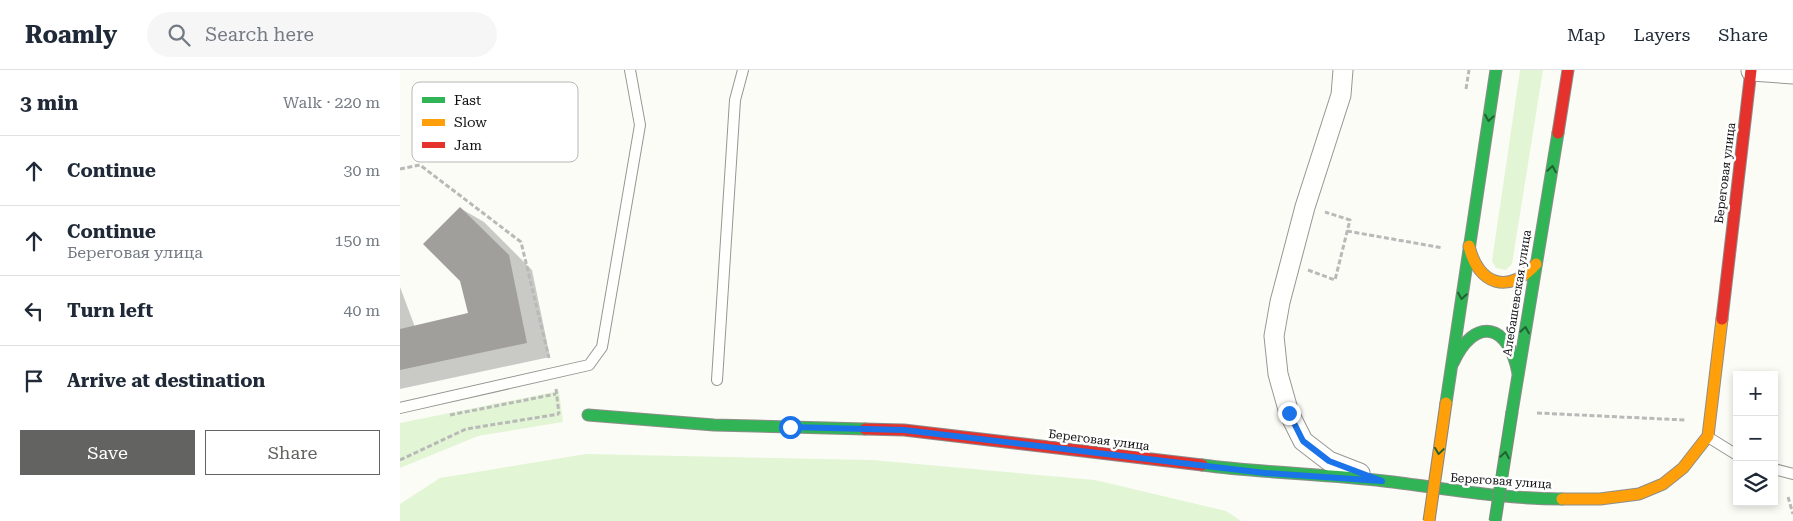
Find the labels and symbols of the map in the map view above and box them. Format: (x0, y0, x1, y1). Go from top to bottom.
legend (412, 82, 578, 162)
text: Fast (454, 92, 481, 108)
text: Slow (454, 114, 487, 130)
one-way arrow (1484, 114, 1494, 123)
street label: Береговая улица (1712, 121, 1738, 224)
text: Jam (454, 137, 482, 153)
one-way arrow (1546, 165, 1556, 174)
street label: Алебашевская улица (1500, 228, 1534, 357)
one-way arrow (1457, 292, 1467, 301)
one-way arrow (1520, 325, 1530, 334)
route end (1278, 402, 1301, 425)
route start (779, 416, 802, 439)
street label: Береговая улица (1048, 427, 1151, 453)
one-way arrow (1434, 447, 1445, 455)
one-way arrow (1500, 451, 1510, 460)
street label: Береговая улица (1450, 470, 1553, 492)

